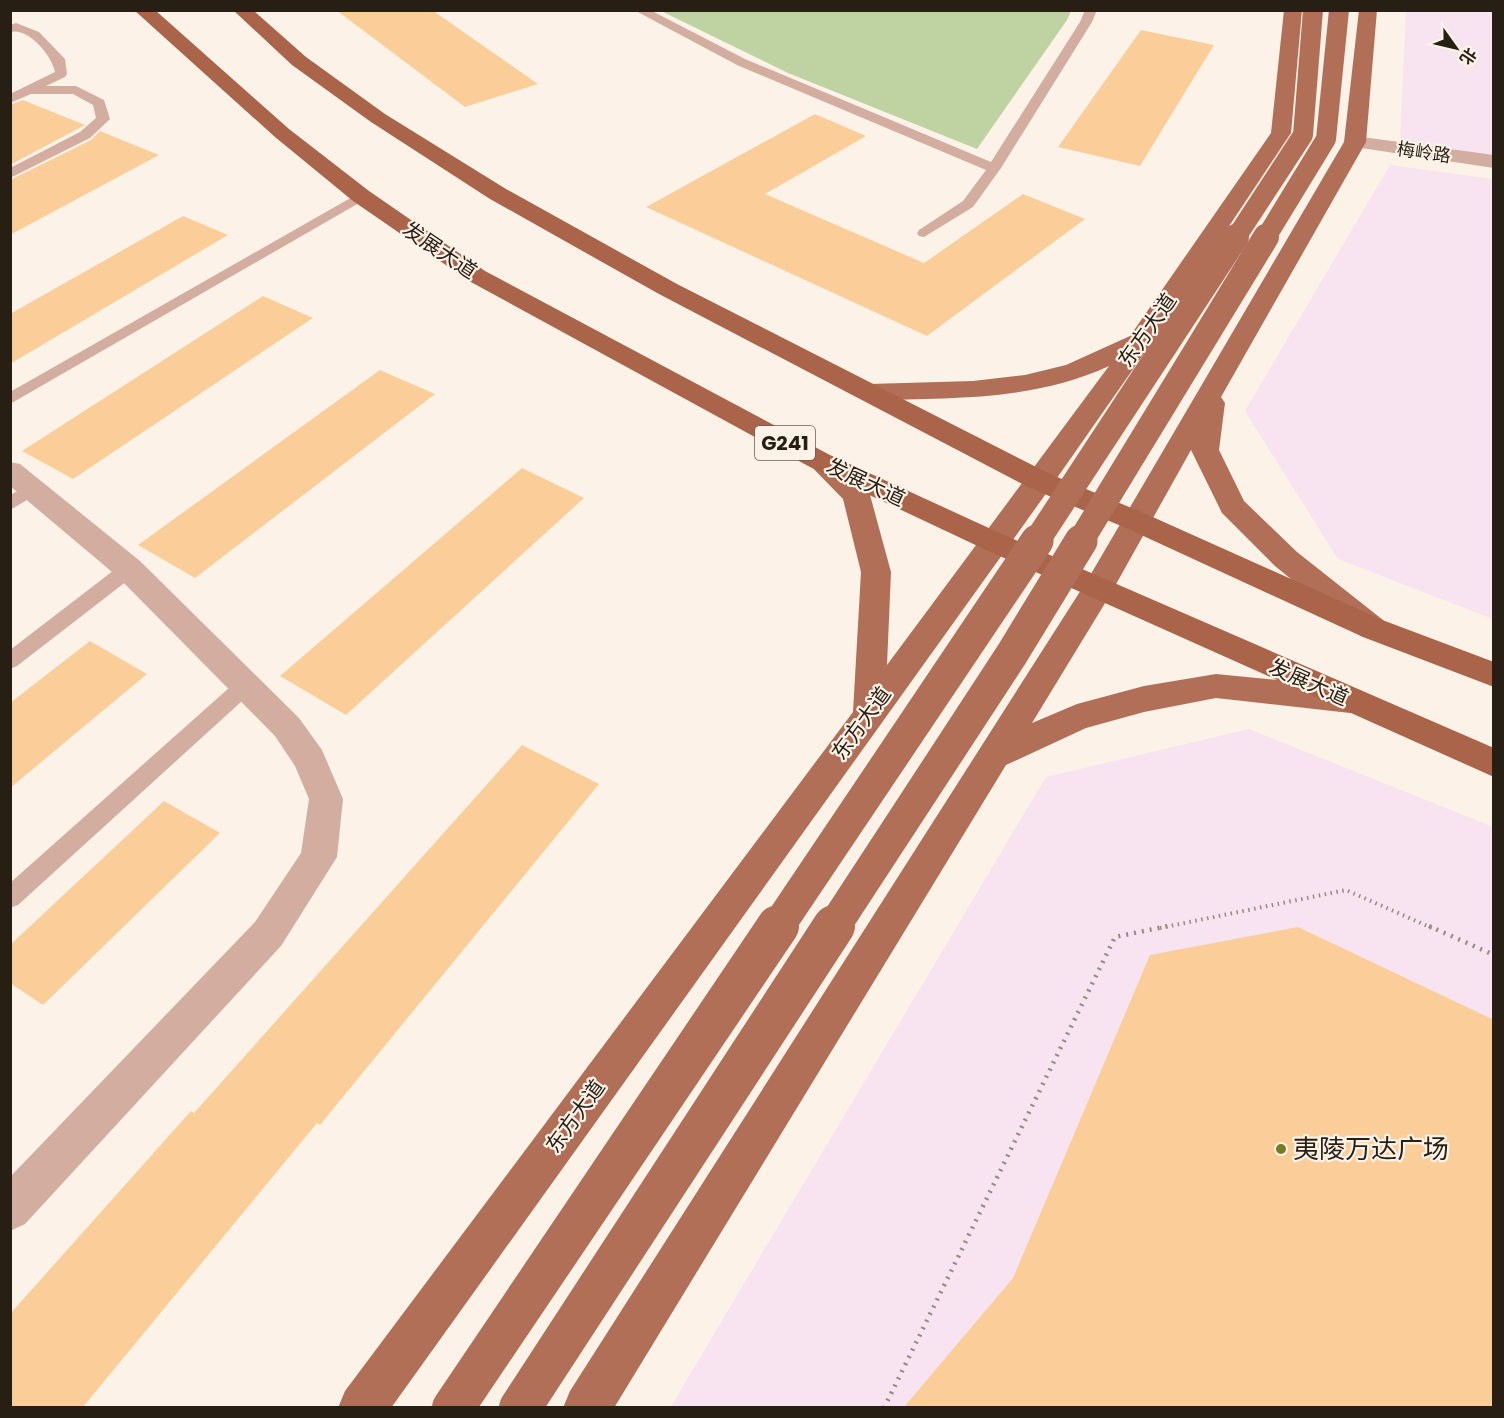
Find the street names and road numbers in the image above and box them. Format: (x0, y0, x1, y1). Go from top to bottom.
street label: 梅岭路 (1396, 136, 1452, 168)
street label: 发展大道 (397, 214, 483, 286)
street label: 东方大道 (1111, 287, 1183, 373)
road number: G241 (755, 426, 815, 460)
street label: 发展大道 (822, 451, 910, 513)
street label: 发展大道 (1265, 652, 1353, 712)
street label: 东方大道 (825, 680, 897, 766)
street label: 东方大道 (539, 1073, 611, 1159)

